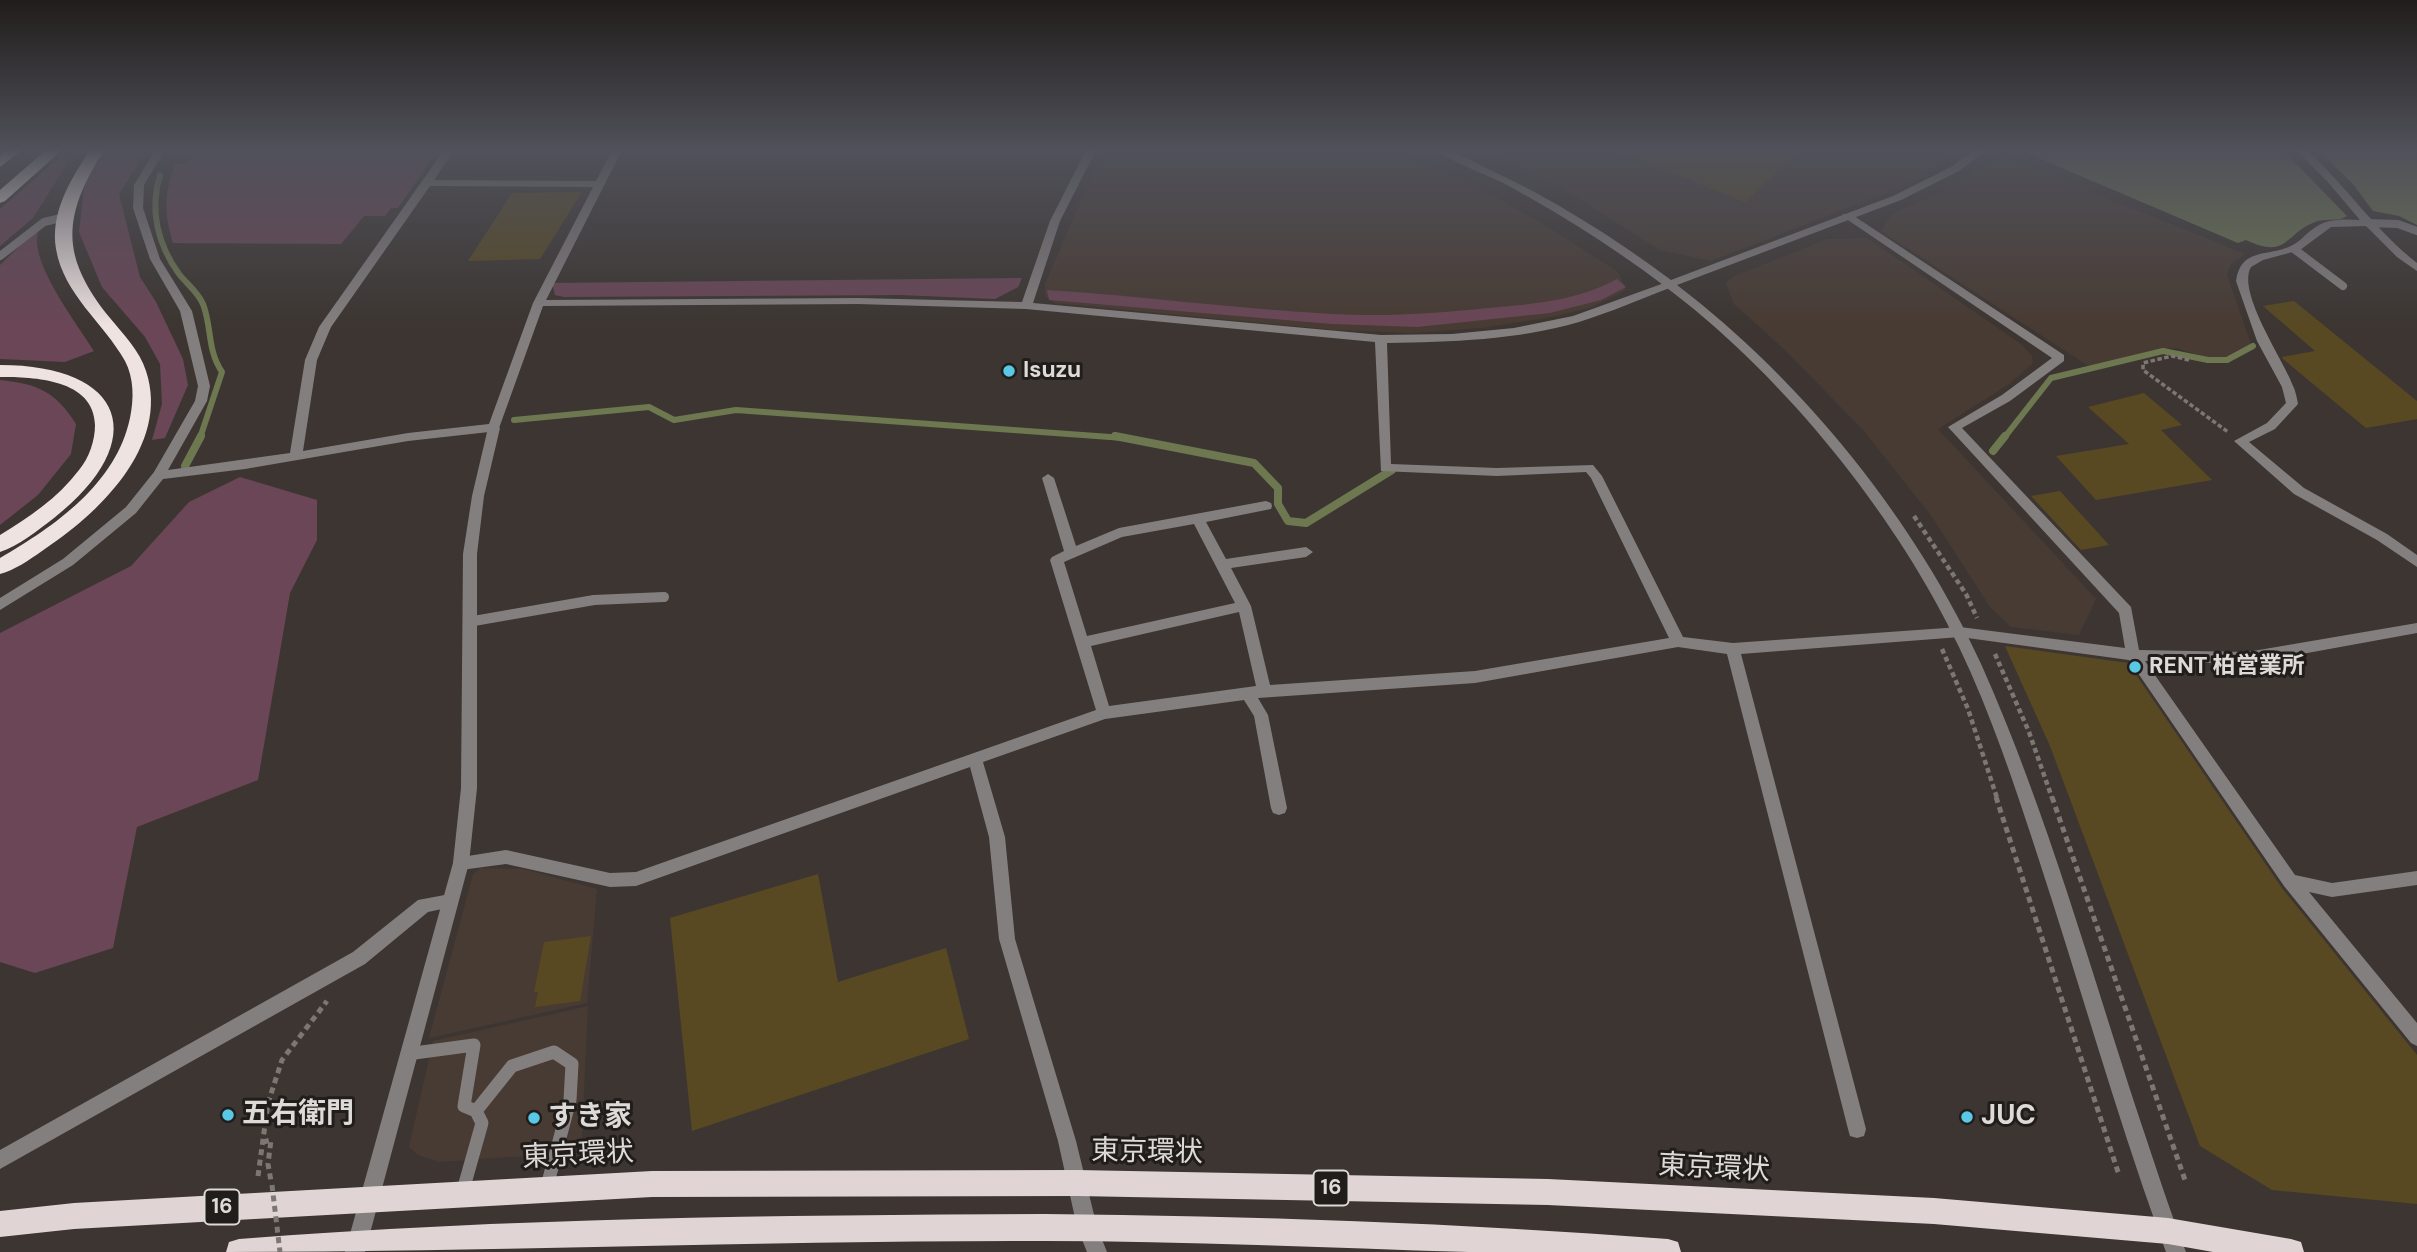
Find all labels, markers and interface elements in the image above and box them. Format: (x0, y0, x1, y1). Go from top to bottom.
place label: Isuzu (1023, 357, 1081, 385)
marker: Isuzu (1001, 363, 1017, 379)
place label: RENT 柏営業所 (2149, 653, 2305, 681)
marker: RENT 柏営業所 (2127, 659, 2143, 675)
place label: 五右衛門 (242, 1098, 354, 1132)
place label: JUC (1981, 1100, 2036, 1134)
place label: すき家 (548, 1101, 632, 1135)
marker: 五右衛門 (220, 1107, 236, 1123)
marker: JUC (1959, 1109, 1975, 1125)
marker: すき家 (526, 1110, 542, 1126)
street label: 東京環状 (1091, 1135, 1203, 1171)
street label: 東京環状 (521, 1136, 635, 1176)
street label: 東京環状 (1657, 1149, 1771, 1189)
road number: 16 (1314, 1170, 1348, 1206)
road number: 16 (204, 1190, 240, 1224)

